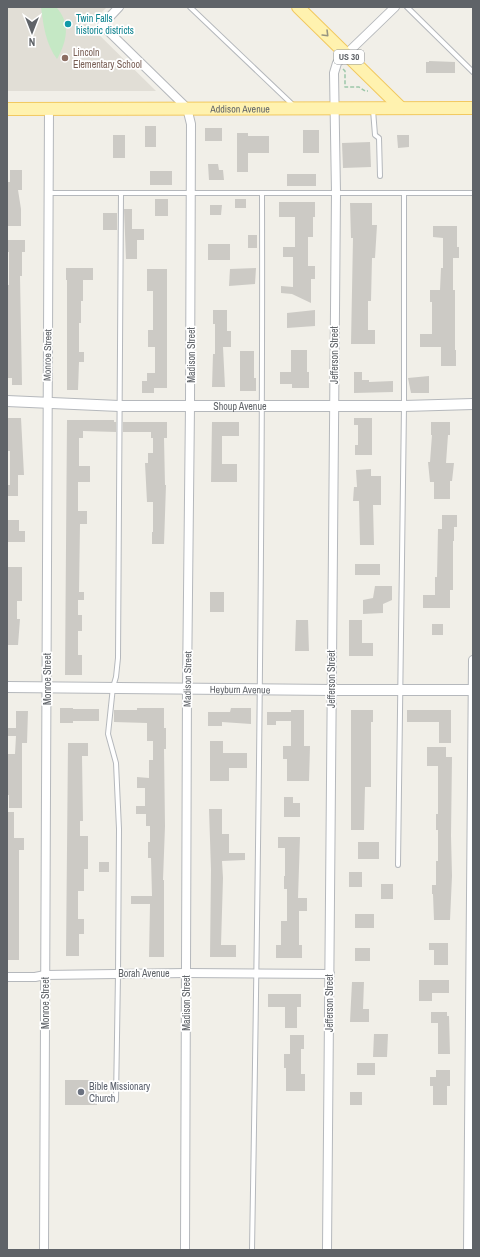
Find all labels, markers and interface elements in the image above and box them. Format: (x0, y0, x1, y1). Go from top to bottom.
north arrow (12, 12, 52, 52)
place label: Twin Falls historic districts (76, 12, 134, 37)
marker: Twin Falls historic districts (63, 19, 73, 29)
one-way arrow (321, 29, 329, 37)
text: N (29, 35, 35, 49)
place label: Lincoln Elementary School (73, 46, 142, 71)
road number: US 30 (334, 50, 364, 64)
marker: Lincoln Elementary School (60, 53, 70, 63)
street label: Addison Avenue (209, 102, 270, 116)
street label: Jefferson Street (328, 325, 341, 384)
street label: Madison Street (185, 326, 198, 383)
street label: Monroe Street (41, 328, 54, 381)
street label: Shoup Avenue (213, 400, 267, 413)
street label: Jefferson Street (325, 649, 338, 708)
street label: Madison Street (181, 650, 194, 707)
street label: Monroe Street (41, 652, 54, 705)
street label: Heyburn Avenue (210, 683, 271, 696)
street label: Borah Avenue (118, 967, 170, 980)
street label: Jefferson Street (323, 973, 336, 1032)
street label: Madison Street (180, 974, 193, 1031)
street label: Monroe Street (39, 976, 52, 1029)
place label: Bible Missionary Church (89, 1080, 151, 1105)
marker: Bible Missionary Church (76, 1087, 86, 1097)

